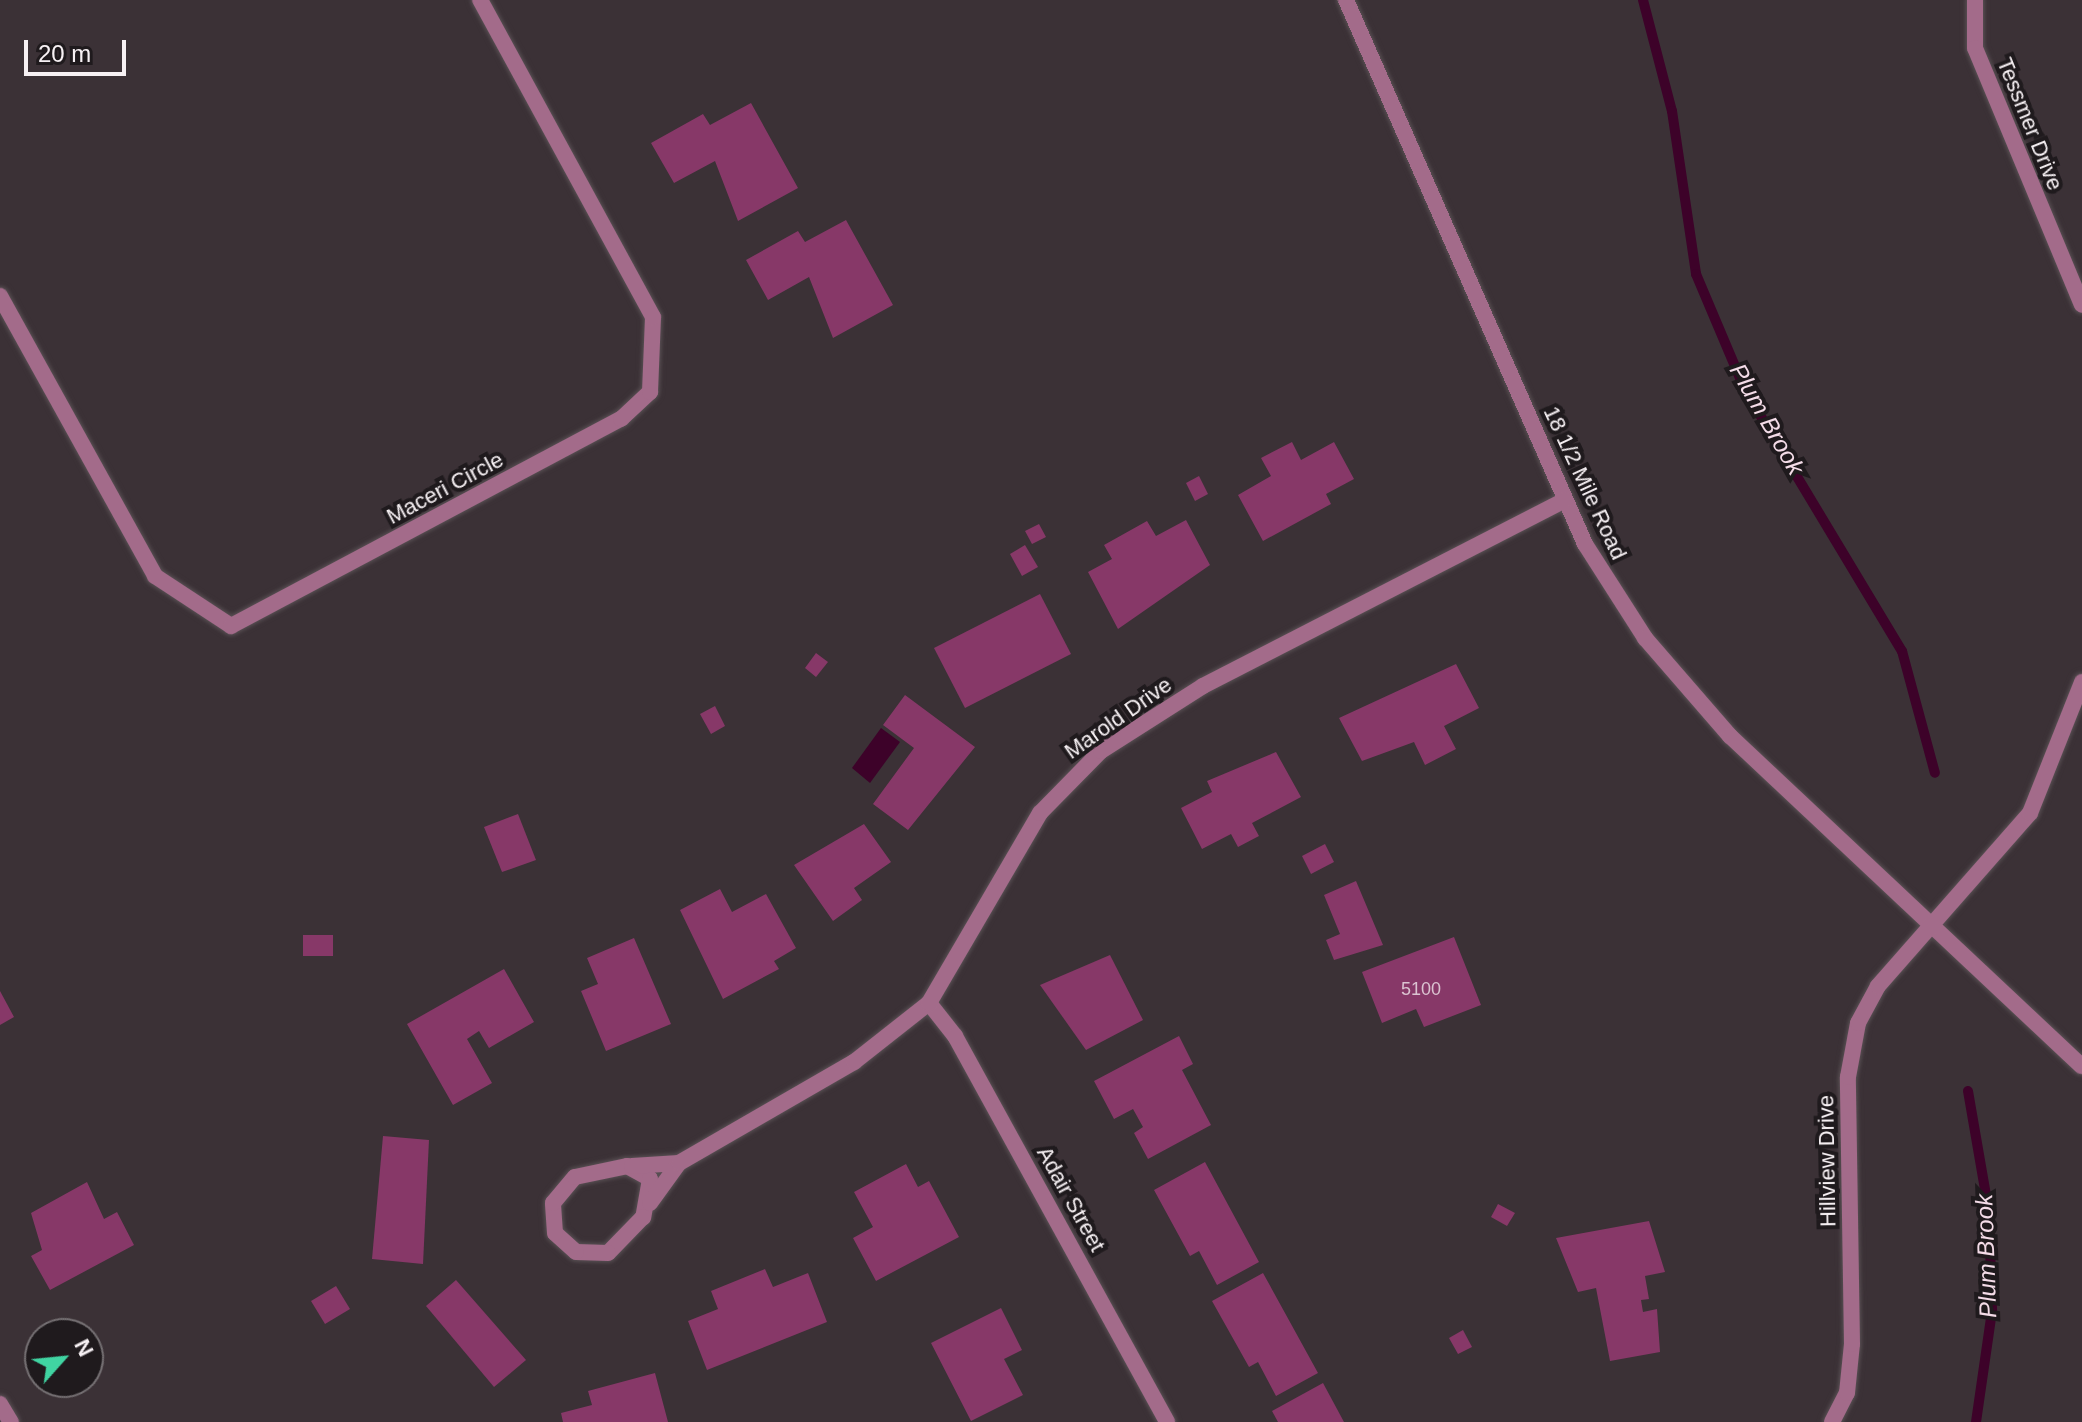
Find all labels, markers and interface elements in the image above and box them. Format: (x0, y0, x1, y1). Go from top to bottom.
scale bar (28, 24, 130, 74)
text: 20 m (38, 40, 91, 67)
street label: Tessmer Drive (1991, 54, 2069, 194)
water label: Plum Brook (1724, 358, 1810, 480)
street label: 18 1/2 Mile Road (1538, 402, 1632, 564)
street label: Maceri Circle (382, 446, 508, 530)
street label: Marold Drive (1059, 671, 1177, 765)
house number: 5100 (1401, 978, 1441, 1000)
street label: Hillview Drive (1813, 1095, 1841, 1227)
street label: Adair Street (1031, 1142, 1111, 1256)
water label: Plum Brook (1969, 1194, 2003, 1318)
north arrow (24, 1318, 104, 1398)
text: N (69, 1335, 99, 1361)

